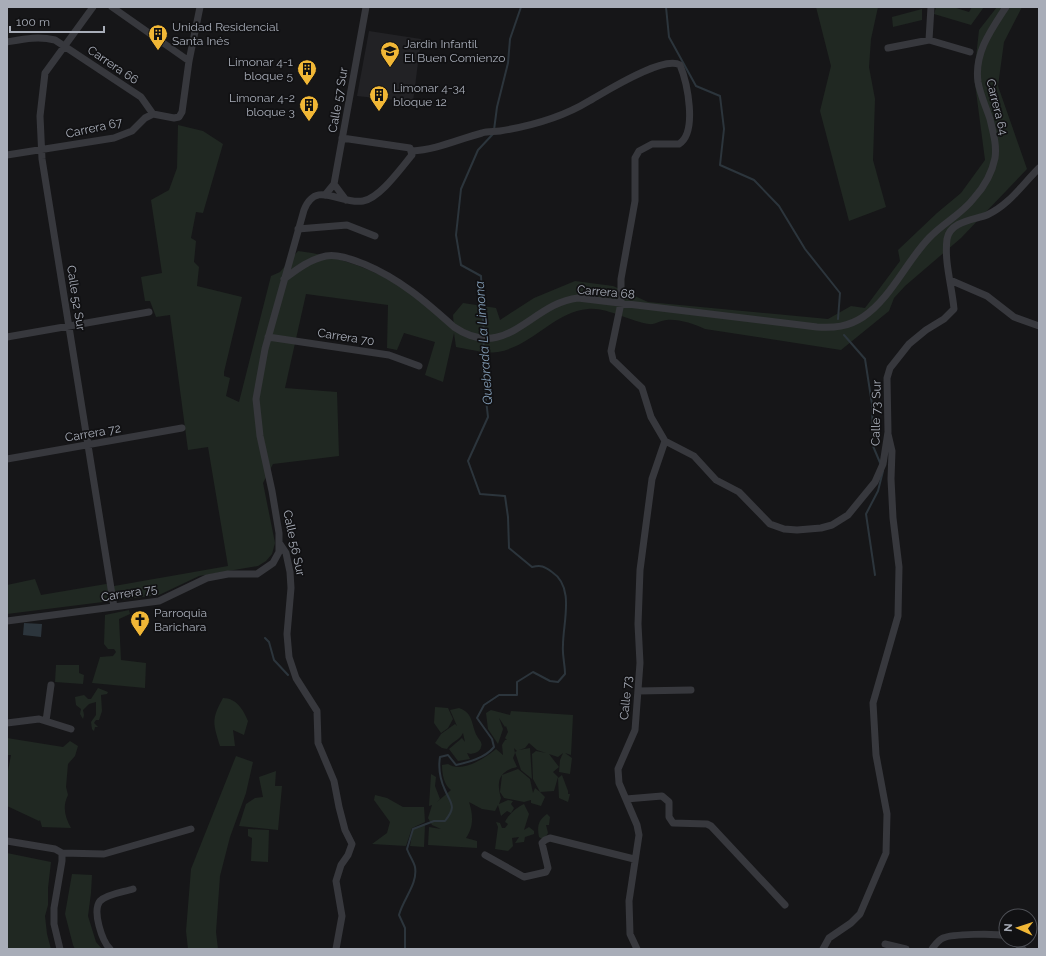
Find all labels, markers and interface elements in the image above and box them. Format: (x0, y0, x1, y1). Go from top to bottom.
scale bar (10, 8, 104, 34)
text: 100 m (16, 15, 50, 29)
place label: Unidad Residencial Santa Inés (172, 20, 279, 48)
building icon: Unidad Residencial Santa Inés (147, 23, 169, 51)
place label: Jardin Infantil El Buen Comienzo (404, 37, 505, 65)
school or university icon: Jardin Infantil El Buen Comienzo (379, 40, 401, 68)
street label: Carrera 66 (85, 43, 141, 87)
place label: Limonar 4-1 bloque 5 (228, 55, 293, 83)
building icon: Limonar 4-1 bloque 5 (296, 58, 318, 86)
street label: Calle 57 Sur (325, 66, 351, 134)
street label: Carrera 64 (983, 77, 1011, 137)
place label: Limonar 4-34 bloque 12 (393, 81, 466, 109)
building icon: Limonar 4-34 bloque 12 (368, 84, 390, 112)
place label: Limonar 4-2 bloque 3 (229, 91, 295, 119)
building icon: Limonar 4-2 bloque 3 (298, 94, 320, 122)
street label: Carrera 67 (64, 115, 124, 141)
street label: Calle 52 Sur (64, 264, 88, 332)
water label: Quebrada La Limona (472, 280, 495, 405)
street label: Carrera 68 (576, 282, 636, 302)
street label: Carrera 70 (316, 326, 376, 348)
street label: Calle 73 Sur (868, 379, 884, 446)
street label: Carrera 72 (64, 421, 122, 445)
street label: Calle 56 Sur (280, 509, 308, 578)
street label: Carrera 75 (100, 582, 159, 604)
place label: Parroquia Barichara (154, 606, 207, 634)
church icon: Parroquia Barichara (129, 609, 151, 637)
street label: Calle 73 (617, 675, 635, 721)
north arrow (998, 908, 1038, 948)
text: N (1002, 923, 1015, 932)

